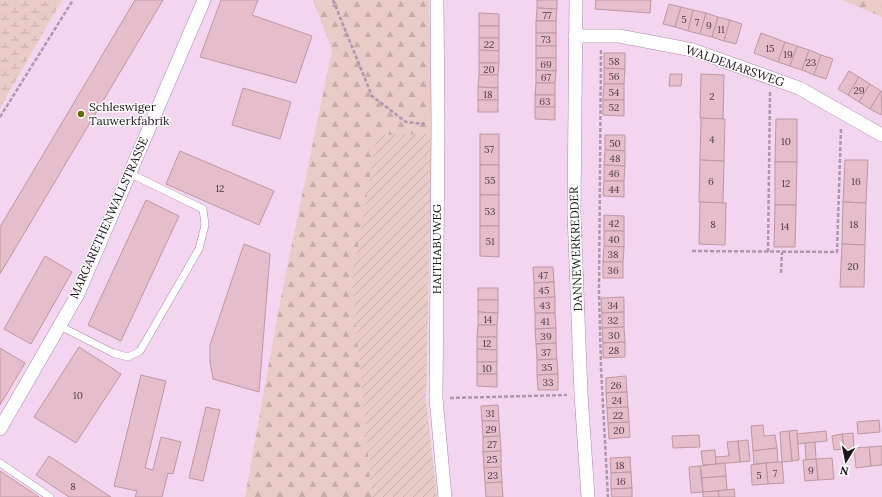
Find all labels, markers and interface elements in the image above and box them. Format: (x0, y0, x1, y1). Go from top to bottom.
house number: 77 (542, 9, 552, 22)
house number: 5 (681, 13, 687, 26)
house number: 7 (695, 16, 700, 29)
house number: 9 (706, 19, 712, 32)
house number: 11 (717, 23, 725, 36)
house number: 73 (541, 33, 552, 46)
house number: 22 (484, 38, 494, 51)
street label: WALDEMARSWEG (684, 42, 787, 89)
house number: 15 (765, 42, 775, 55)
house number: 19 (783, 48, 793, 61)
house number: 58 (608, 55, 620, 68)
house number: 23 (806, 56, 817, 69)
house number: 69 (540, 58, 552, 71)
house number: 20 (483, 63, 495, 76)
house number: 56 (608, 70, 620, 83)
house number: 67 (541, 71, 552, 84)
house number: 29 (853, 84, 865, 97)
house number: 54 (609, 86, 620, 99)
house number: 18 (483, 88, 493, 101)
house number: 2 (709, 90, 715, 103)
house number: 63 (539, 95, 551, 108)
place label: Schleswiger Tauwerkfabrik (89, 99, 170, 128)
house number: 52 (609, 101, 619, 114)
marker: Schleswiger Tauwerkfabrik (76, 109, 86, 119)
house number: 4 (709, 133, 715, 146)
street label: MARGARETHENWALLSTRASSE (66, 135, 151, 301)
house number: 10 (781, 135, 791, 148)
house number: 50 (609, 137, 621, 150)
house number: 57 (484, 143, 494, 156)
house number: 48 (609, 152, 621, 165)
house number: 46 (608, 167, 620, 180)
house number: 55 (485, 174, 495, 187)
house number: 6 (708, 175, 714, 188)
house number: 16 (851, 175, 861, 188)
house number: 12 (781, 177, 791, 190)
house number: 12 (215, 182, 225, 195)
house number: 44 (609, 183, 620, 196)
street label: DANNEWERKREDDER (566, 186, 585, 312)
street label: HAITHABUWEG (429, 204, 444, 294)
house number: 53 (484, 205, 496, 218)
house number: 42 (609, 217, 619, 230)
house number: 8 (710, 218, 716, 231)
house number: 18 (849, 218, 859, 231)
house number: 14 (780, 220, 790, 233)
house number: 40 (608, 233, 620, 246)
house number: 51 (485, 235, 495, 248)
house number: 38 (607, 248, 619, 261)
house number: 20 (847, 260, 859, 273)
house number: 36 (607, 264, 619, 277)
house number: 47 (538, 269, 548, 282)
house number: 45 (539, 284, 549, 297)
house number: 43 (540, 299, 551, 312)
house number: 34 (608, 299, 619, 312)
house number: 14 (483, 313, 493, 326)
house number: 32 (608, 314, 618, 327)
house number: 41 (540, 315, 550, 328)
house number: 30 (608, 329, 620, 342)
house number: 39 (540, 330, 552, 343)
house number: 12 (482, 337, 492, 350)
house number: 28 (609, 344, 620, 357)
house number: 37 (541, 346, 551, 359)
house number: 35 (541, 361, 553, 374)
house number: 10 (482, 362, 492, 375)
house number: 33 (542, 376, 554, 389)
house number: 26 (610, 379, 622, 392)
house number: 10 (73, 389, 83, 402)
house number: 24 (612, 394, 623, 407)
house number: 31 (485, 407, 495, 420)
house number: 22 (613, 409, 623, 422)
house number: 29 (485, 423, 497, 436)
house number: 20 (613, 424, 625, 437)
house number: 27 (487, 438, 497, 451)
north arrow (826, 441, 866, 481)
house number: 25 (487, 453, 497, 466)
house number: 18 (615, 459, 625, 472)
text: N (838, 463, 850, 478)
house number: 9 (808, 464, 814, 477)
house number: 7 (773, 467, 778, 480)
house number: 23 (488, 469, 499, 482)
house number: 5 (756, 469, 762, 482)
house number: 16 (616, 475, 626, 488)
house number: 8 (70, 480, 76, 493)

